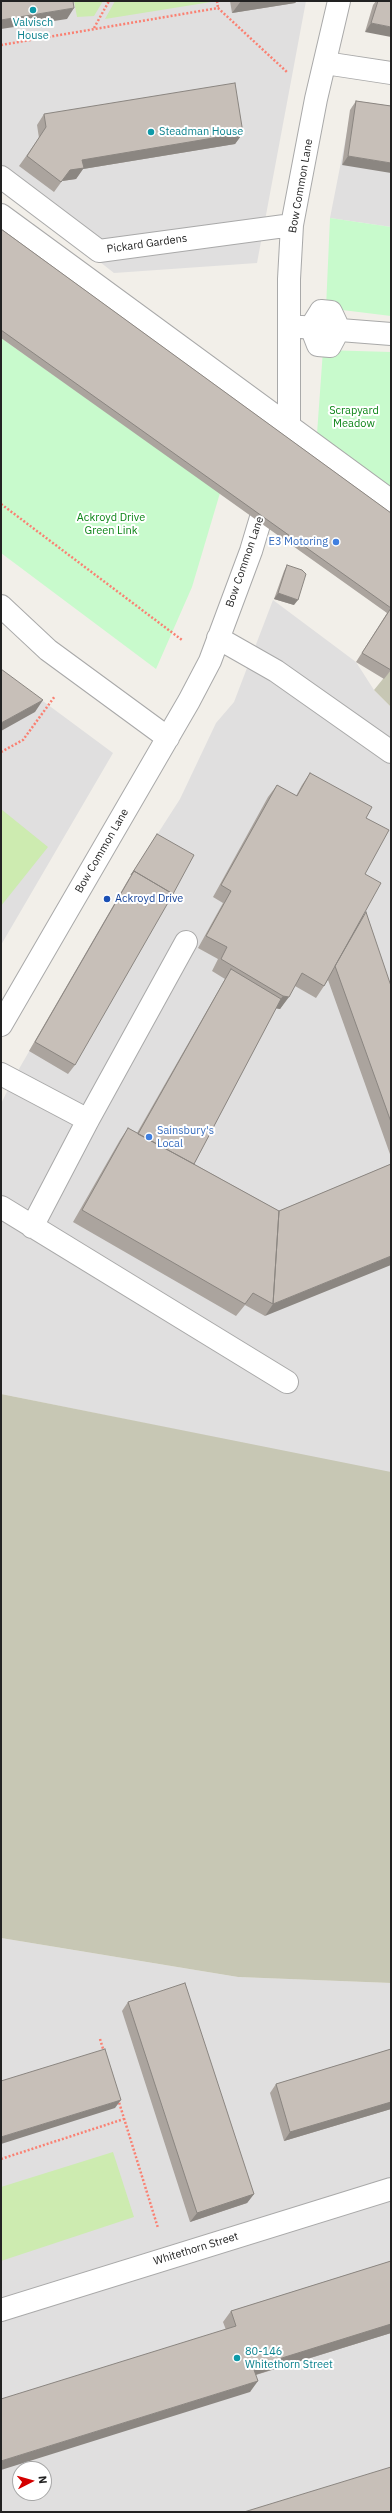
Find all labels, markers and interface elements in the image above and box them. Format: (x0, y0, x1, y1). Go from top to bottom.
marker: Valvisch House (28, 5, 38, 15)
place label: Valvisch House (13, 16, 53, 42)
place label: Steadman House (159, 125, 243, 139)
marker: Steadman House (146, 127, 156, 137)
street label: Bow Common Lane (286, 138, 316, 234)
street label: Pickard Gardens (106, 232, 188, 256)
park label: Scrapyard Meadow (329, 404, 379, 430)
park label: Ackroyd Drive Green Link (77, 511, 145, 537)
street label: Bow Common Lane (223, 515, 267, 609)
place label: E3 Motoring (268, 535, 328, 549)
marker: E3 Motoring (331, 537, 341, 547)
street label: Bow Common Lane (72, 806, 132, 896)
place label: Ackroyd Drive (115, 892, 183, 906)
marker: Ackroyd Drive (102, 894, 112, 904)
place label: Sainsbury's Local (157, 1124, 214, 1150)
marker: Sainsbury's Local (144, 1132, 154, 1142)
street label: Whitethorn Street (152, 2230, 240, 2268)
place label: 80-146 Whitethorn Street (245, 2345, 333, 2371)
marker: 80-146 Whitethorn Street (232, 2353, 242, 2363)
north arrow (12, 2461, 52, 2501)
text: N (36, 2475, 50, 2485)

